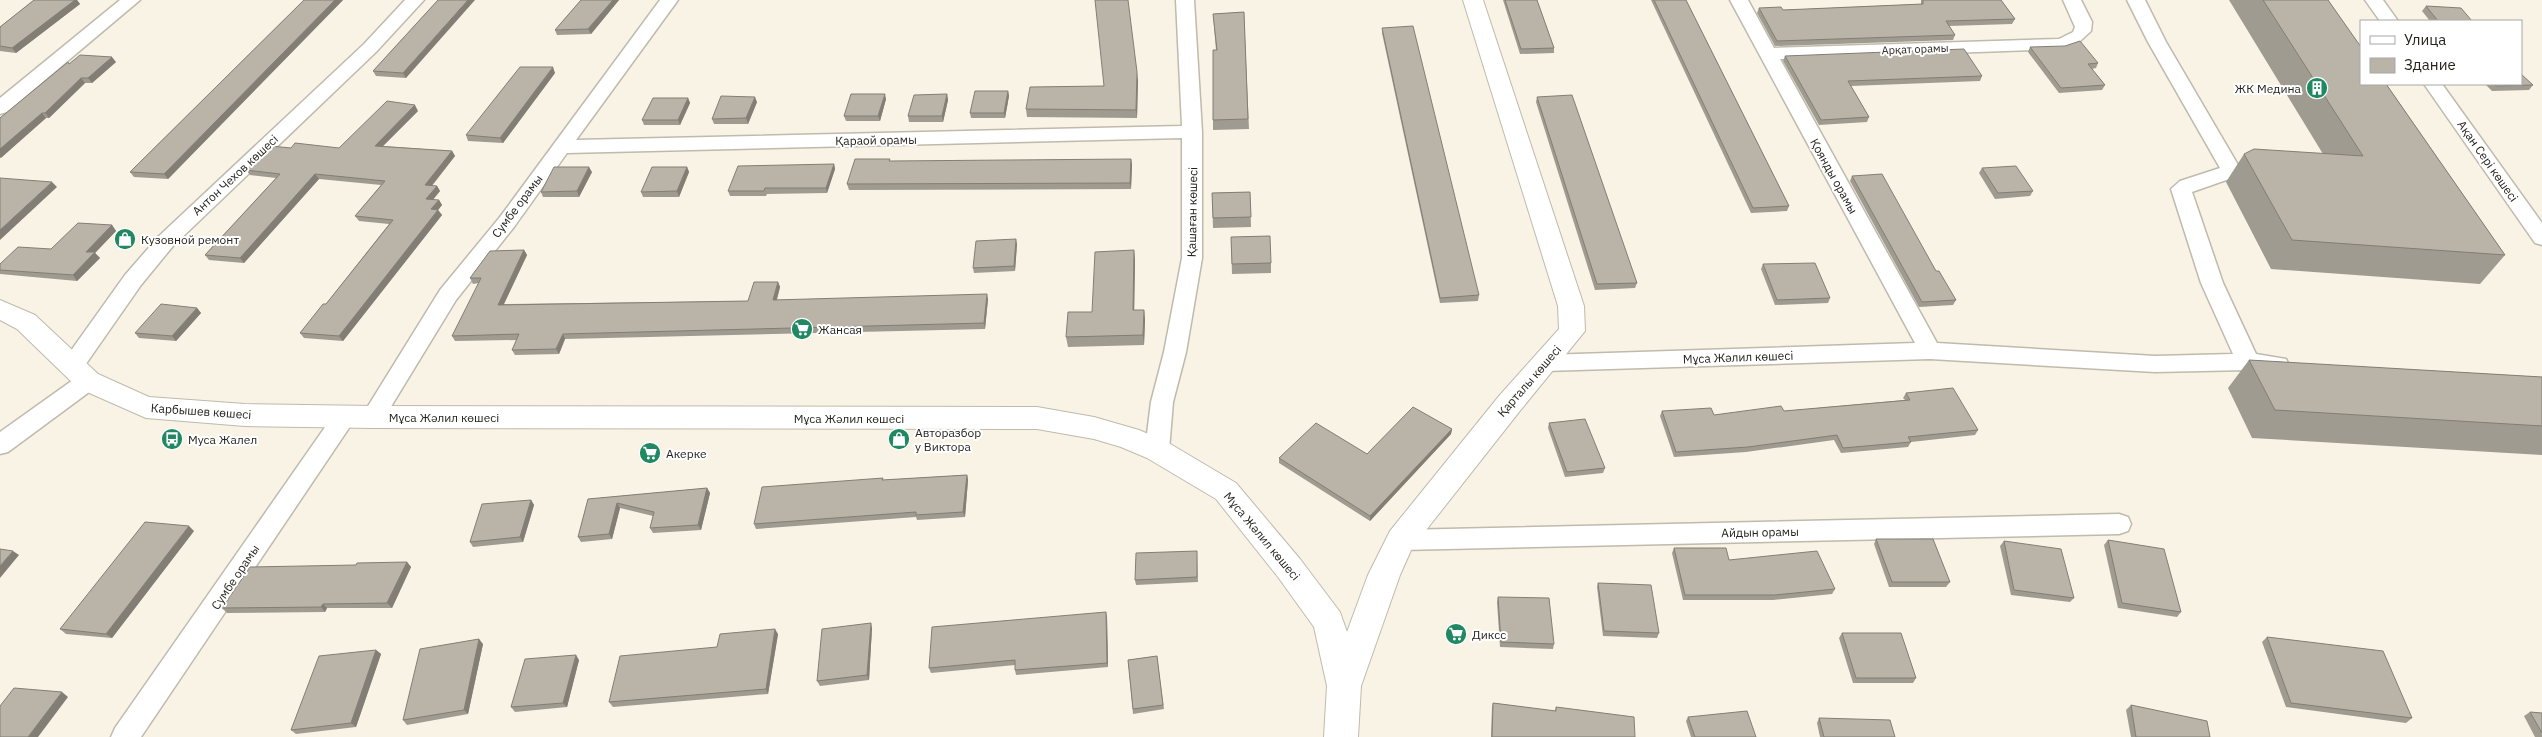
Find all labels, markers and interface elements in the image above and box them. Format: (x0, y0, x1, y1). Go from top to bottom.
legend (2360, 20, 2522, 85)
text: Улица (2404, 30, 2446, 49)
street label: Арқат орамы (1881, 41, 1949, 57)
text: Здание (2404, 55, 2456, 74)
building icon: ЖК Медина (2305, 76, 2329, 100)
place label: ЖК Медина (2234, 81, 2302, 96)
street label: Ақан Сері көшесі (2454, 117, 2522, 205)
street label: Антон Чехов көшесі (189, 131, 281, 219)
street label: Қараой орамы (835, 132, 917, 148)
street label: Қоянды орамы (1807, 136, 1861, 216)
street label: Қашаған көшесі (1184, 167, 1200, 257)
street label: Сумбе орамы (488, 171, 546, 241)
shop icon: Кузовной ремонт (113, 227, 137, 251)
place label: Кузовной ремонт (141, 232, 239, 247)
supermarket icon: Жансая (790, 317, 814, 341)
place label: Жансая (818, 322, 862, 337)
street label: Қарталы көшесі (1494, 342, 1564, 420)
street label: Мұса Жәлил көшесі (1682, 348, 1794, 366)
street label: Карбышев көшесі (150, 400, 252, 422)
street label: Мұса Жәлил көшесі (389, 410, 499, 425)
street label: Мұса Жәлил көшесі (794, 411, 904, 426)
place label: Авторазбор у Виктора (915, 425, 981, 454)
bus stop icon: Муса Жалел (160, 427, 184, 451)
shop icon: Авторазбор у Виктора (887, 427, 911, 451)
place label: Муса Жалел (188, 432, 257, 447)
supermarket icon: Акерке (638, 441, 662, 465)
place label: Акерке (666, 446, 707, 461)
street label: Мұса Жәлил көшесі (1221, 489, 1303, 583)
street label: Айдын орамы (1721, 524, 1799, 540)
street label: Сумбе орамы (208, 542, 262, 612)
supermarket icon: Диксс (1444, 622, 1468, 646)
place label: Диксс (1472, 627, 1506, 642)

